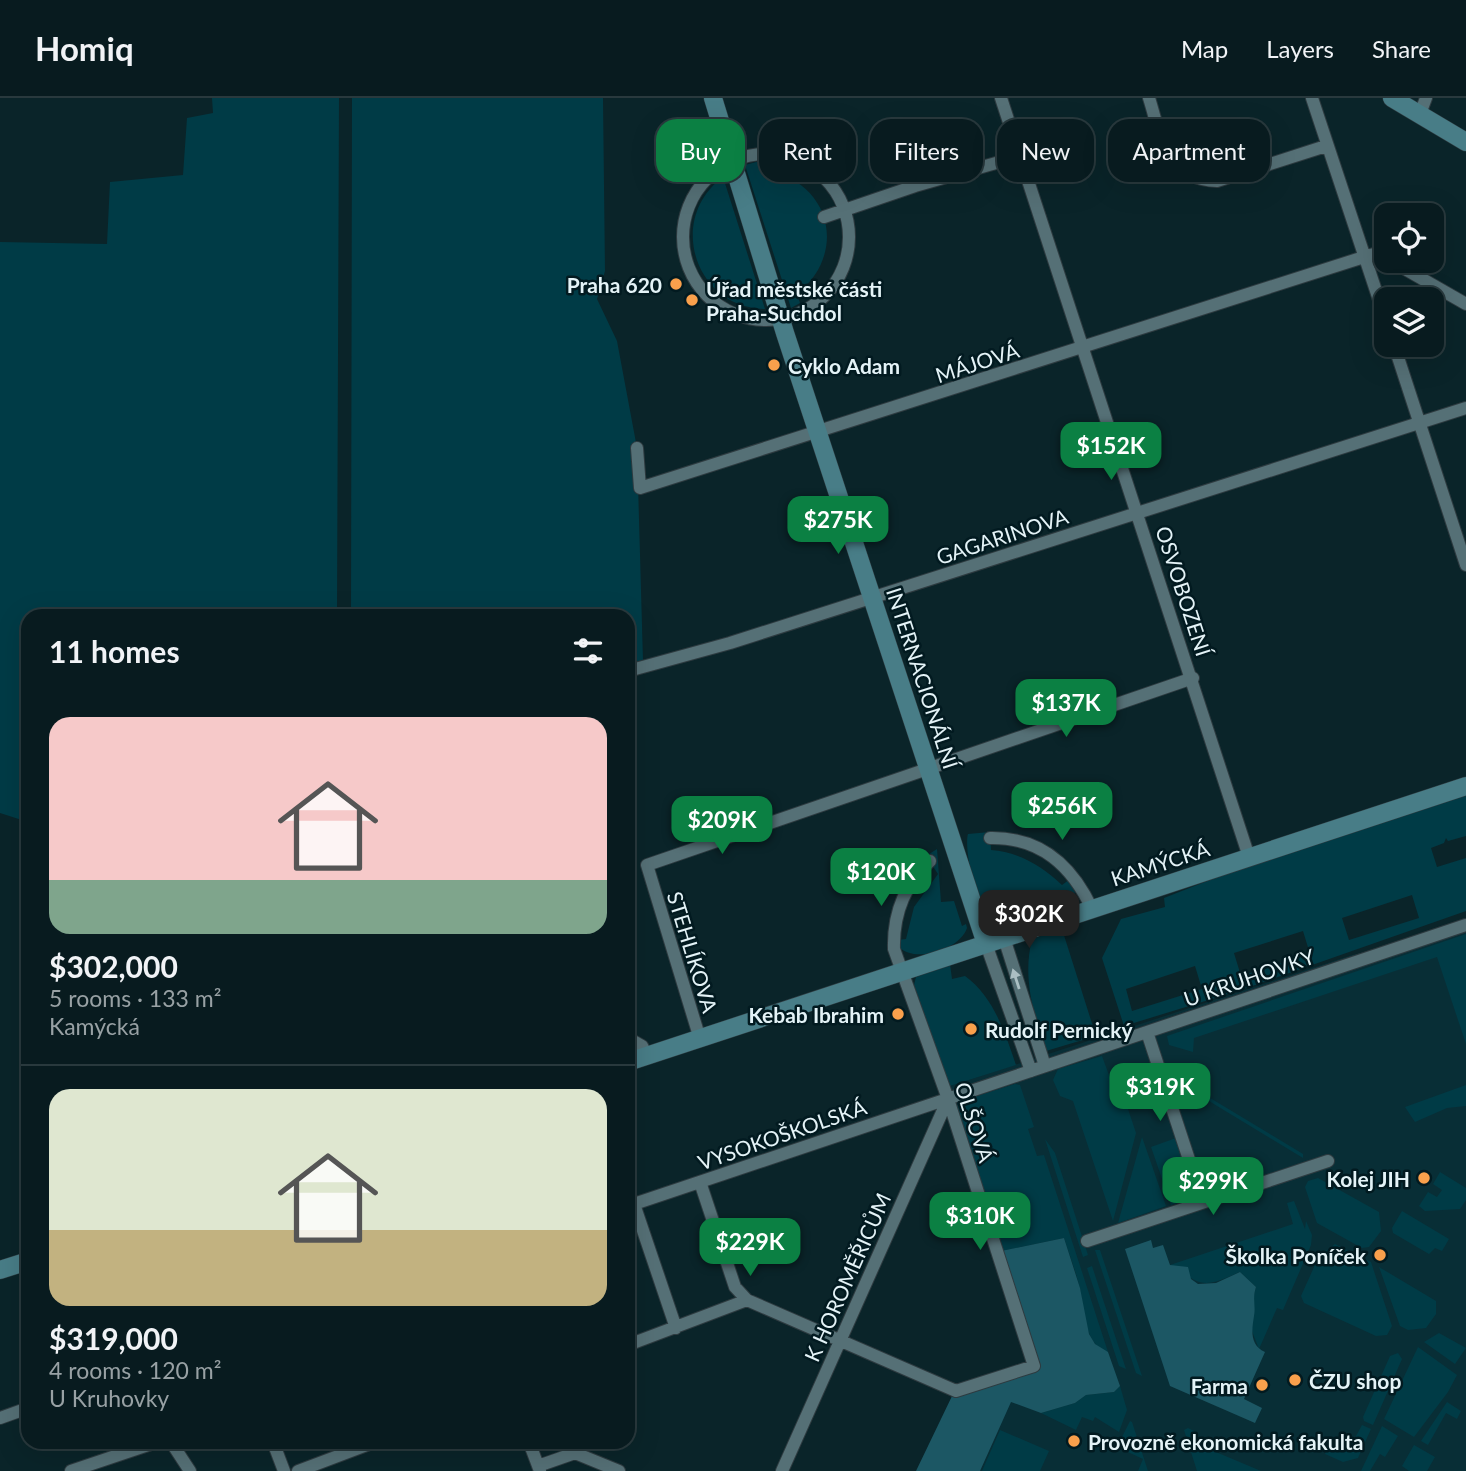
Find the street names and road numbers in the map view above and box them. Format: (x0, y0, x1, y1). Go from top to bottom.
street label: MÁJOVÁ (932, 337, 1023, 387)
street label: GAGARINOVA (933, 503, 1072, 569)
street label: OSVOBOZENÍ (1151, 523, 1217, 660)
street label: INTERNACIONÁLNÍ (882, 584, 964, 773)
street label: KAMÝCKÁ (1108, 835, 1213, 891)
street label: STEHLÍKOVA (663, 888, 724, 1016)
street label: U KRUHOVKY (1180, 943, 1319, 1011)
street label: OLŠOVÁ (950, 1079, 1000, 1166)
street label: VYSOKOŠKOLSKÁ (695, 1093, 870, 1175)
street label: K HOROMĚŘICŮM (799, 1189, 895, 1365)

